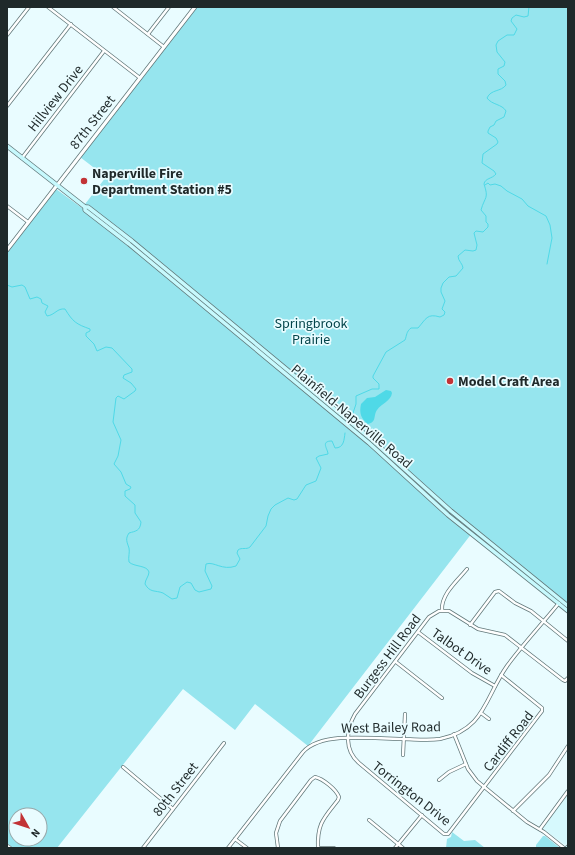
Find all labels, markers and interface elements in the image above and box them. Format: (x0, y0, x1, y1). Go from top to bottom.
street label: Hillview Drive (23, 61, 88, 136)
street label: 87th Street (65, 91, 121, 154)
place label: Naperville Fire Department Station #5 (92, 164, 232, 200)
marker: Naperville Fire Department Station #5 (79, 176, 89, 186)
park label: Springbrook Prairie (275, 314, 347, 350)
street label: Plainfield-Naperville Road (286, 360, 416, 474)
place label: Model Craft Area (458, 372, 560, 392)
marker: Model Craft Area (445, 376, 455, 386)
street label: Burgess Hill Road (349, 610, 426, 703)
street label: Talbot Drive (427, 624, 496, 680)
street label: Cardiff Road (479, 707, 539, 776)
street label: West Bailey Road (341, 717, 441, 739)
street label: Torrington Drive (368, 757, 455, 831)
street label: 80th Street (148, 758, 204, 821)
north arrow (8, 807, 48, 847)
text: N (27, 825, 44, 841)

